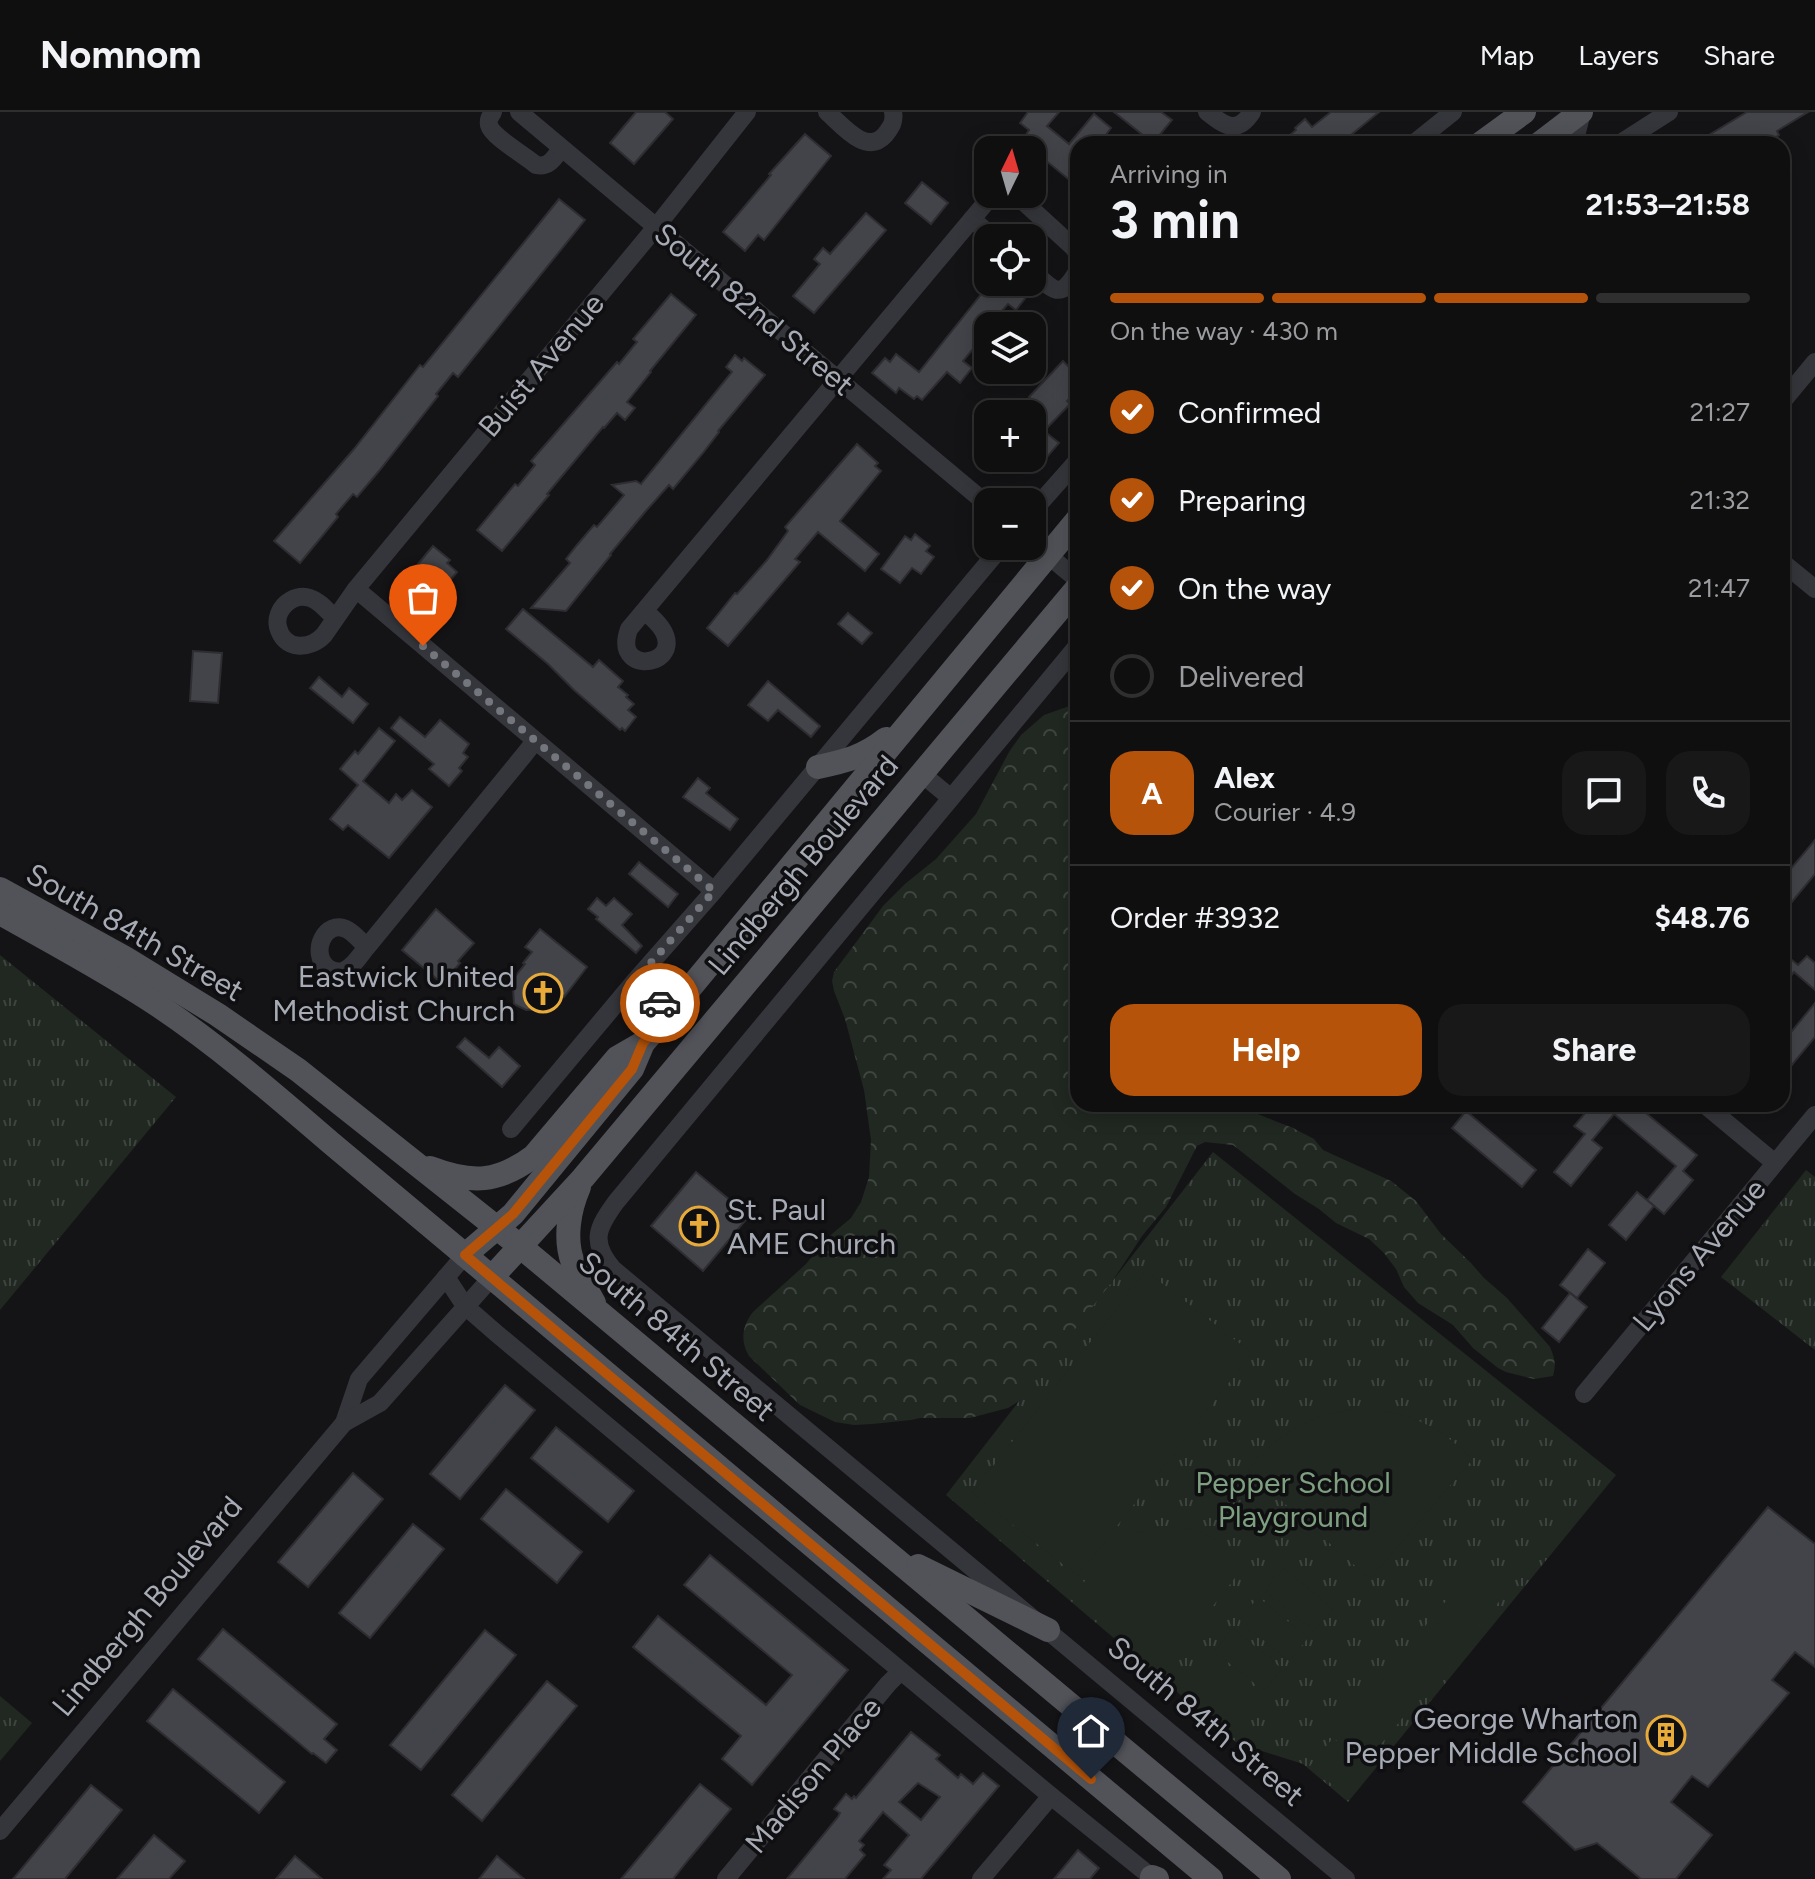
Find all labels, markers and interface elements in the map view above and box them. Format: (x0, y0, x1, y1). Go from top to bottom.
text: Nomnom (40, 32, 201, 78)
text: Map (1480, 38, 1534, 72)
text: Layers (1578, 38, 1659, 72)
text: Share (1703, 38, 1775, 72)
north arrow (974, 136, 1046, 208)
map controls (974, 136, 1046, 560)
text: Arriving in (1110, 158, 1228, 190)
text: 21:53–21:58 (1585, 186, 1750, 223)
text: 3 min (1110, 189, 1240, 251)
street label: South 82nd Street (647, 215, 861, 403)
button: locate (974, 224, 1046, 296)
street label: Buist Avenue (470, 286, 612, 444)
button: layers (974, 312, 1046, 384)
text: On the way · 430 m (1110, 315, 1338, 347)
icon: check (1110, 390, 1154, 434)
text: Confirmed (1178, 394, 1321, 431)
text: 21:27 (1690, 396, 1750, 428)
button: + (974, 400, 1046, 472)
icon: check (1110, 478, 1154, 522)
text: Preparing (1178, 482, 1306, 519)
text: 21:32 (1689, 484, 1750, 516)
button: − (974, 488, 1046, 560)
pin (389, 564, 457, 646)
icon: check (1110, 566, 1154, 610)
text: On the way (1178, 570, 1331, 607)
text: 21:47 (1688, 572, 1750, 604)
icon: bag (401, 576, 445, 620)
text: Delivered (1178, 658, 1304, 695)
street label: Lindbergh Boulevard (700, 747, 906, 983)
button: chat (1562, 751, 1646, 835)
button: phone (1666, 751, 1750, 835)
text: Alex (1214, 759, 1275, 796)
text: A (1141, 775, 1163, 812)
text: Courier · 4.9 (1214, 796, 1356, 828)
street label: South 84th Street (20, 855, 250, 1009)
text: Order #3932 (1110, 899, 1280, 936)
text: $48.76 (1655, 899, 1750, 936)
place label: Eastwick United Methodist Church (272, 958, 515, 1029)
courier (620, 963, 700, 1043)
church icon: Eastwick United Methodist Church (522, 972, 564, 1014)
icon: car (638, 981, 682, 1025)
button: Help (1110, 1004, 1422, 1096)
button: Share (1438, 1004, 1750, 1096)
street label: Lyons Avenue (1624, 1171, 1774, 1339)
place label: St. Paul AME Church (727, 1191, 896, 1262)
church icon: St. Paul AME Church (678, 1205, 720, 1247)
street label: South 84th Street (571, 1243, 783, 1429)
park label: Pepper School Playground (1195, 1464, 1391, 1535)
street label: Lindbergh Boulevard (44, 1488, 250, 1724)
street label: South 84th Street (1100, 1628, 1312, 1814)
street label: Madison Place (737, 1689, 889, 1861)
pin (1057, 1697, 1125, 1779)
place label: George Wharton Pepper Middle School (1344, 1700, 1638, 1771)
icon: home (1069, 1709, 1113, 1753)
building icon: George Wharton Pepper Middle School (1645, 1714, 1687, 1756)

